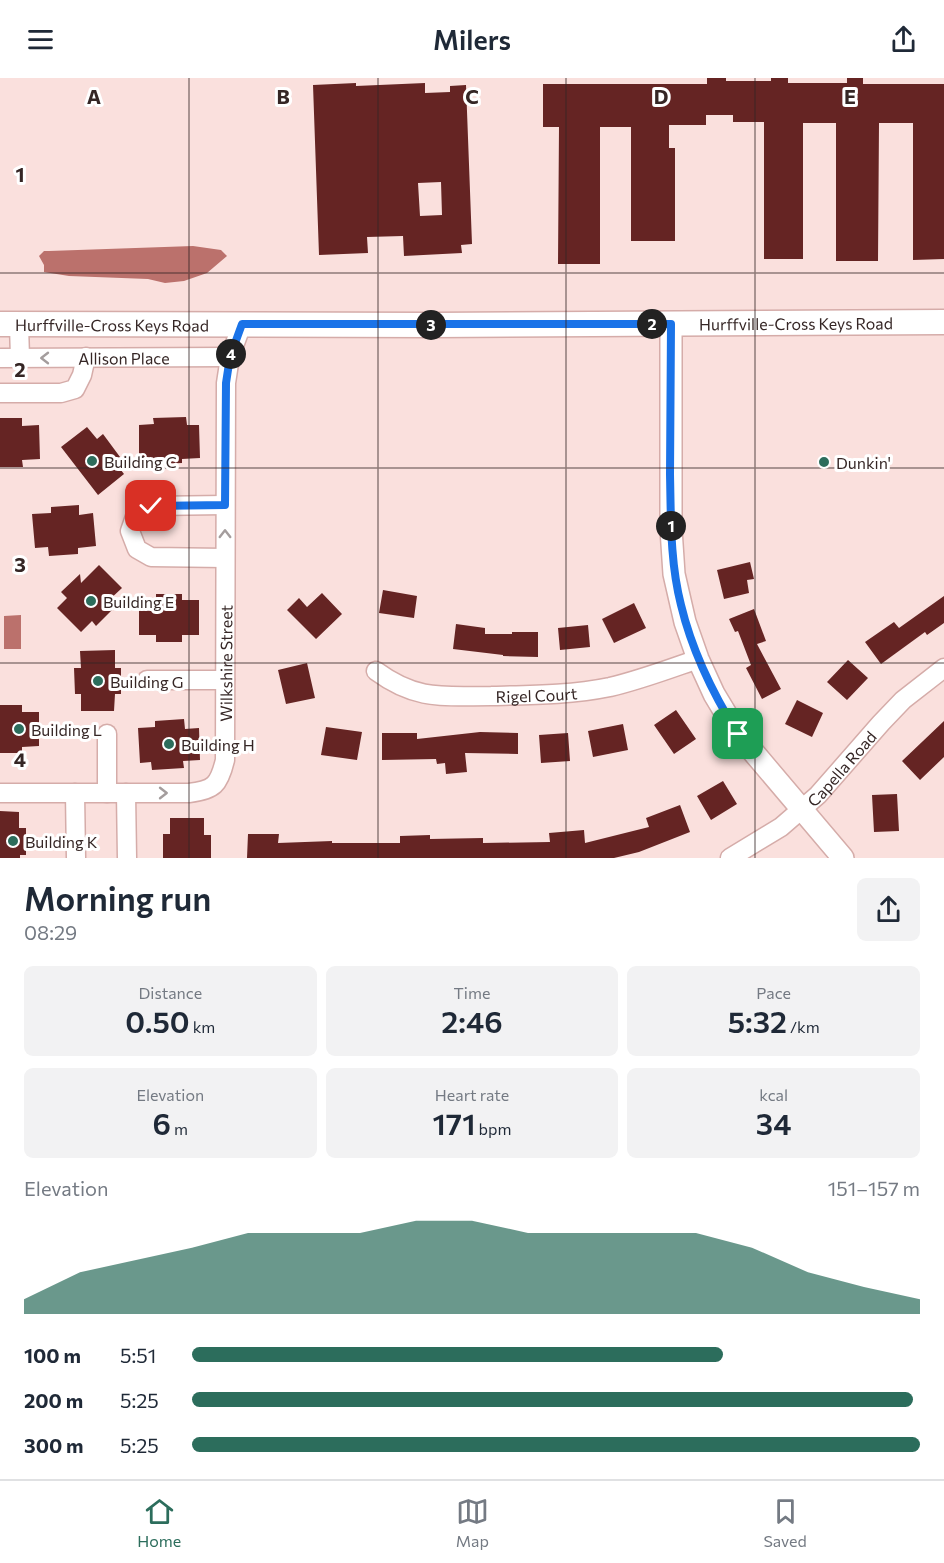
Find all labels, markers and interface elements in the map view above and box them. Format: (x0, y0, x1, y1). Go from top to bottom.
icon: menu (24, 23, 57, 56)
text: Milers (433, 23, 511, 56)
icon: share (887, 23, 920, 56)
text: A (87, 84, 101, 108)
text: B (276, 84, 290, 108)
text: C (465, 84, 479, 108)
text: D (654, 84, 668, 108)
text: E (844, 84, 856, 108)
text: 1 (15, 162, 25, 186)
pin: 2 (637, 309, 667, 339)
pin: 3 (416, 310, 446, 340)
street label: Hurffville-Cross Keys Road (699, 313, 893, 333)
text: 2 (647, 314, 657, 333)
street label: Hurffville-Cross Keys Road (15, 315, 209, 334)
text: 3 (426, 315, 436, 334)
pin: 4 (216, 339, 246, 369)
text: 4 (226, 344, 236, 363)
street label: Allison Place (78, 348, 170, 367)
one-way arrow (41, 352, 50, 364)
text: 2 (14, 357, 26, 381)
place label: Building C (104, 452, 177, 471)
place label: Dunkin' (836, 453, 891, 472)
marker: Building C (85, 454, 99, 468)
marker: Dunkin' (817, 455, 831, 469)
pin (125, 480, 176, 531)
icon: check (134, 489, 167, 522)
pin: 1 (656, 511, 686, 541)
text: 1 (667, 516, 675, 535)
one-way arrow (219, 529, 231, 538)
text: 3 (14, 552, 26, 576)
place label: Building E (103, 592, 174, 611)
marker: Building E (84, 594, 98, 608)
street label: Wilkshire Street (216, 604, 235, 722)
place label: Building G (110, 672, 183, 691)
marker: Building G (91, 674, 105, 688)
street label: Rigel Court (495, 683, 578, 705)
pin (712, 708, 763, 759)
icon: arrive (721, 717, 754, 750)
place label: Building L (31, 720, 102, 739)
marker: Building L (12, 722, 26, 736)
street label: Capella Road (803, 727, 879, 810)
place label: Building H (181, 735, 255, 754)
marker: Building H (162, 737, 176, 751)
text: 4 (14, 747, 26, 771)
one-way arrow (159, 787, 168, 799)
place label: Building K (25, 832, 98, 851)
marker: Building K (6, 834, 20, 848)
text: Morning run (24, 877, 211, 918)
button: share (857, 878, 920, 941)
text: 08:29 (24, 920, 77, 944)
text: Distance (139, 983, 202, 1002)
text: Time (454, 983, 490, 1002)
text: Pace (756, 983, 791, 1002)
text: 0.50 (125, 1002, 190, 1039)
text: 2:46 (441, 1002, 503, 1039)
text: 5:32 (728, 1002, 787, 1039)
text: km (190, 1017, 215, 1036)
text: /km (787, 1017, 820, 1036)
text: Elevation (137, 1085, 204, 1104)
text: Heart rate (435, 1085, 509, 1104)
text: kcal (759, 1085, 788, 1104)
text: 6 (153, 1104, 171, 1141)
text: 171 (433, 1104, 475, 1141)
text: 34 (756, 1104, 791, 1141)
text: m (171, 1119, 188, 1138)
text: bpm (475, 1119, 511, 1138)
text: Elevation (24, 1176, 109, 1200)
text: 151–157 m (828, 1176, 920, 1200)
text: 100 m (24, 1343, 81, 1367)
text: 5:51 (120, 1343, 156, 1367)
text: 200 m (24, 1388, 83, 1412)
text: 5:25 (120, 1388, 159, 1412)
text: 300 m (24, 1433, 84, 1457)
text: 5:25 (120, 1433, 159, 1457)
tab: Home (137, 1495, 181, 1550)
tab: Map (456, 1495, 489, 1550)
tab: Saved (763, 1495, 807, 1550)

